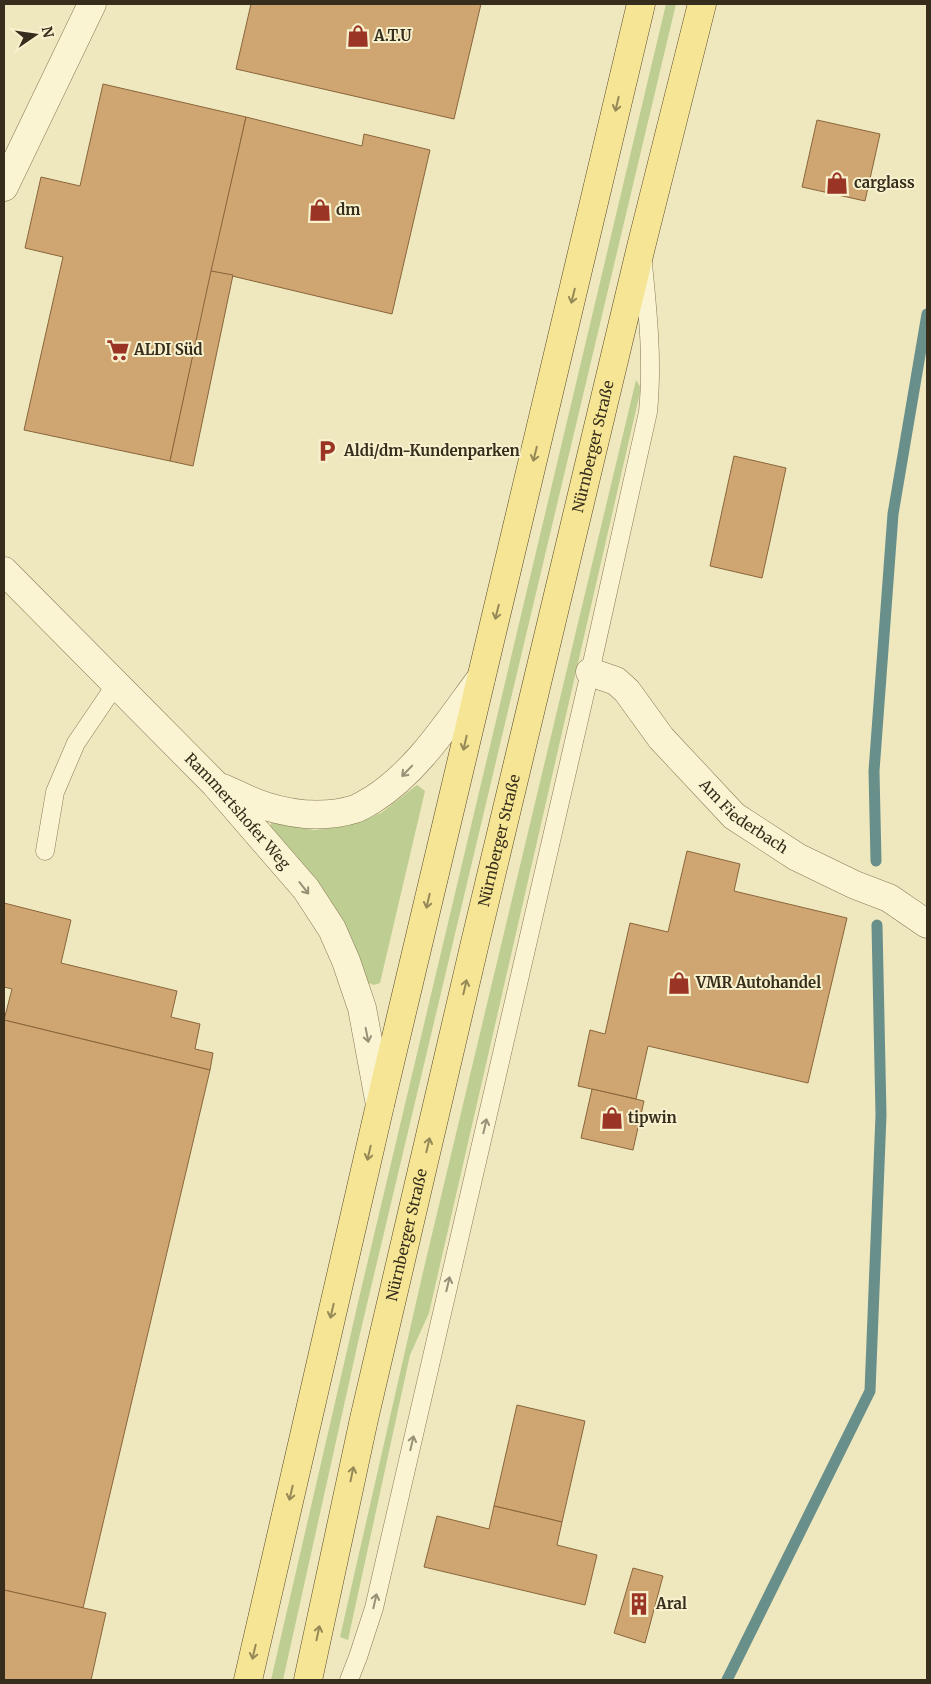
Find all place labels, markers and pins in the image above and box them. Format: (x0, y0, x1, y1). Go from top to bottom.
shop icon: A.T.U (345, 23, 371, 49)
place label: A.T.U (373, 26, 411, 45)
shop icon: carglass (824, 170, 850, 196)
place label: carglass (854, 173, 915, 192)
shop icon: dm (307, 197, 333, 223)
place label: dm (336, 200, 360, 219)
supermarket icon: ALDI Süd (105, 337, 131, 363)
place label: ALDI Süd (133, 340, 203, 359)
parking icon: Aldi/dm-Kundenparken (314, 438, 340, 464)
place label: Aldi/dm-Kundenparken (343, 441, 520, 460)
shop icon: VMR Autohandel (666, 970, 692, 996)
place label: VMR Autohandel (695, 973, 821, 992)
shop icon: tipwin (599, 1105, 625, 1131)
place label: tipwin (628, 1108, 677, 1127)
building icon: Aral (626, 1591, 652, 1617)
place label: Aral (655, 1594, 687, 1613)

